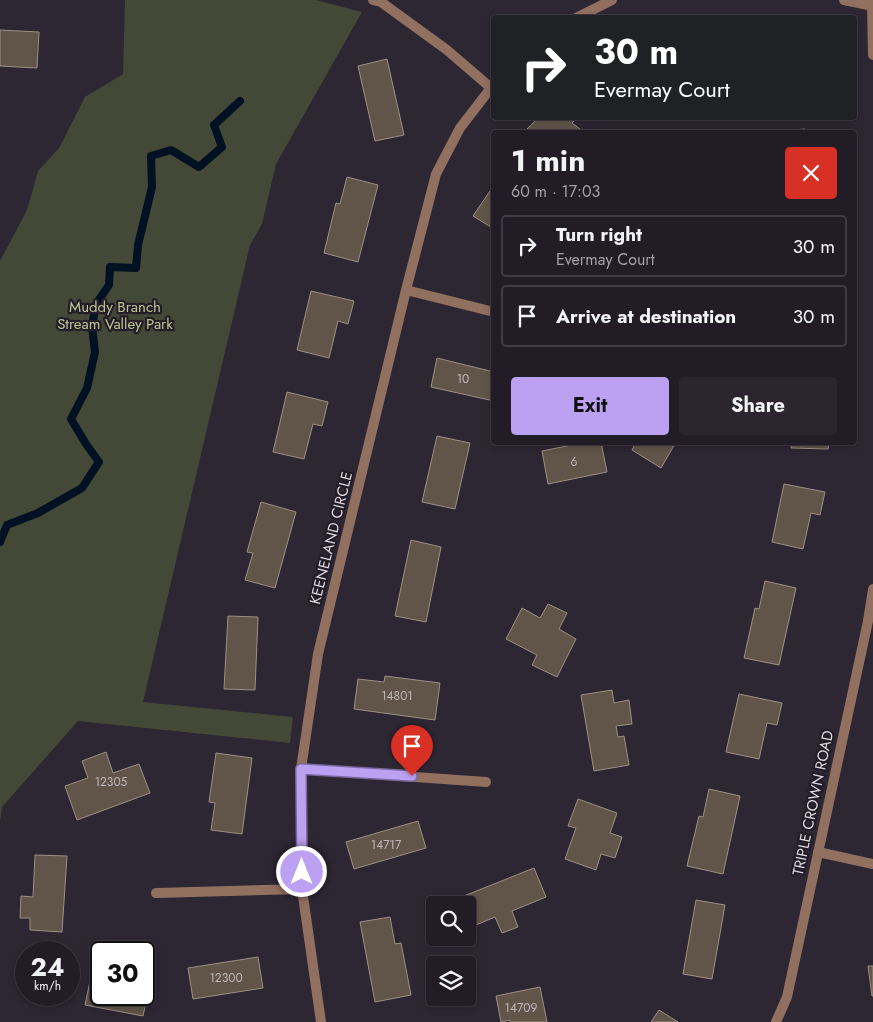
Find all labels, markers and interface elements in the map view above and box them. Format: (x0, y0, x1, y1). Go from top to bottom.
text: 30 m (594, 27, 678, 77)
icon: right (511, 35, 576, 100)
text: Evermay Court (594, 73, 730, 105)
text: 1 min (511, 139, 585, 182)
button: close (785, 147, 837, 199)
text: 60 m · 17:03 (511, 180, 600, 203)
text: Turn right (556, 221, 642, 248)
icon: right (513, 232, 541, 260)
text: 30 m (793, 233, 835, 260)
text: Evermay Court (556, 248, 655, 271)
park label: Muddy Branch Stream Valley Park (57, 296, 173, 335)
icon: arrive (513, 302, 541, 330)
text: Arrive at destination (556, 303, 736, 330)
text: 30 m (793, 303, 835, 330)
house number: 10 (457, 370, 469, 388)
button: Exit (511, 377, 669, 435)
button: Share (679, 377, 837, 435)
house number: 6 (571, 453, 578, 471)
street label: KEENELAND CIRCLE (304, 469, 358, 607)
house number: 14801 (381, 687, 413, 705)
pin (391, 725, 433, 776)
street label: TRIPLE CROWN ROAD (787, 728, 839, 878)
icon: arrive (398, 732, 426, 760)
house number: 12305 (95, 773, 128, 791)
house number: 14717 (371, 836, 402, 854)
position arrow (275, 845, 327, 897)
map controls (426, 896, 476, 1006)
button: search (426, 896, 476, 946)
speed limit sign: 30 (90, 941, 155, 1006)
text: 24 (31, 949, 64, 985)
button: layers (426, 956, 476, 1006)
house number: 12300 (209, 969, 243, 987)
text: km/h (34, 977, 61, 995)
house number: 14709 (505, 999, 537, 1017)

